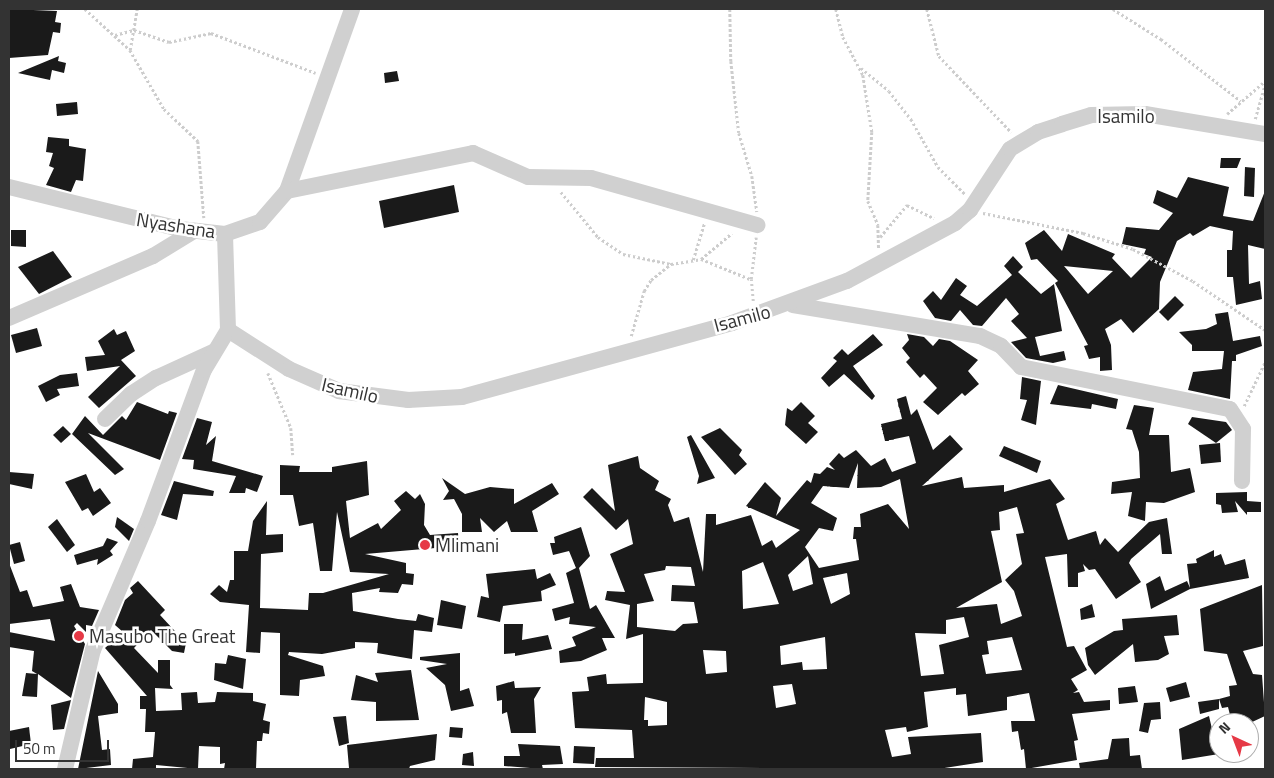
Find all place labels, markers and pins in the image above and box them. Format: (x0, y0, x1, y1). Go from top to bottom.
place label: Mlimani (435, 534, 499, 556)
marker: Mlimani (419, 539, 431, 551)
place label: Masubo The Great (89, 625, 235, 647)
marker: Masubo The Great (73, 630, 85, 642)

